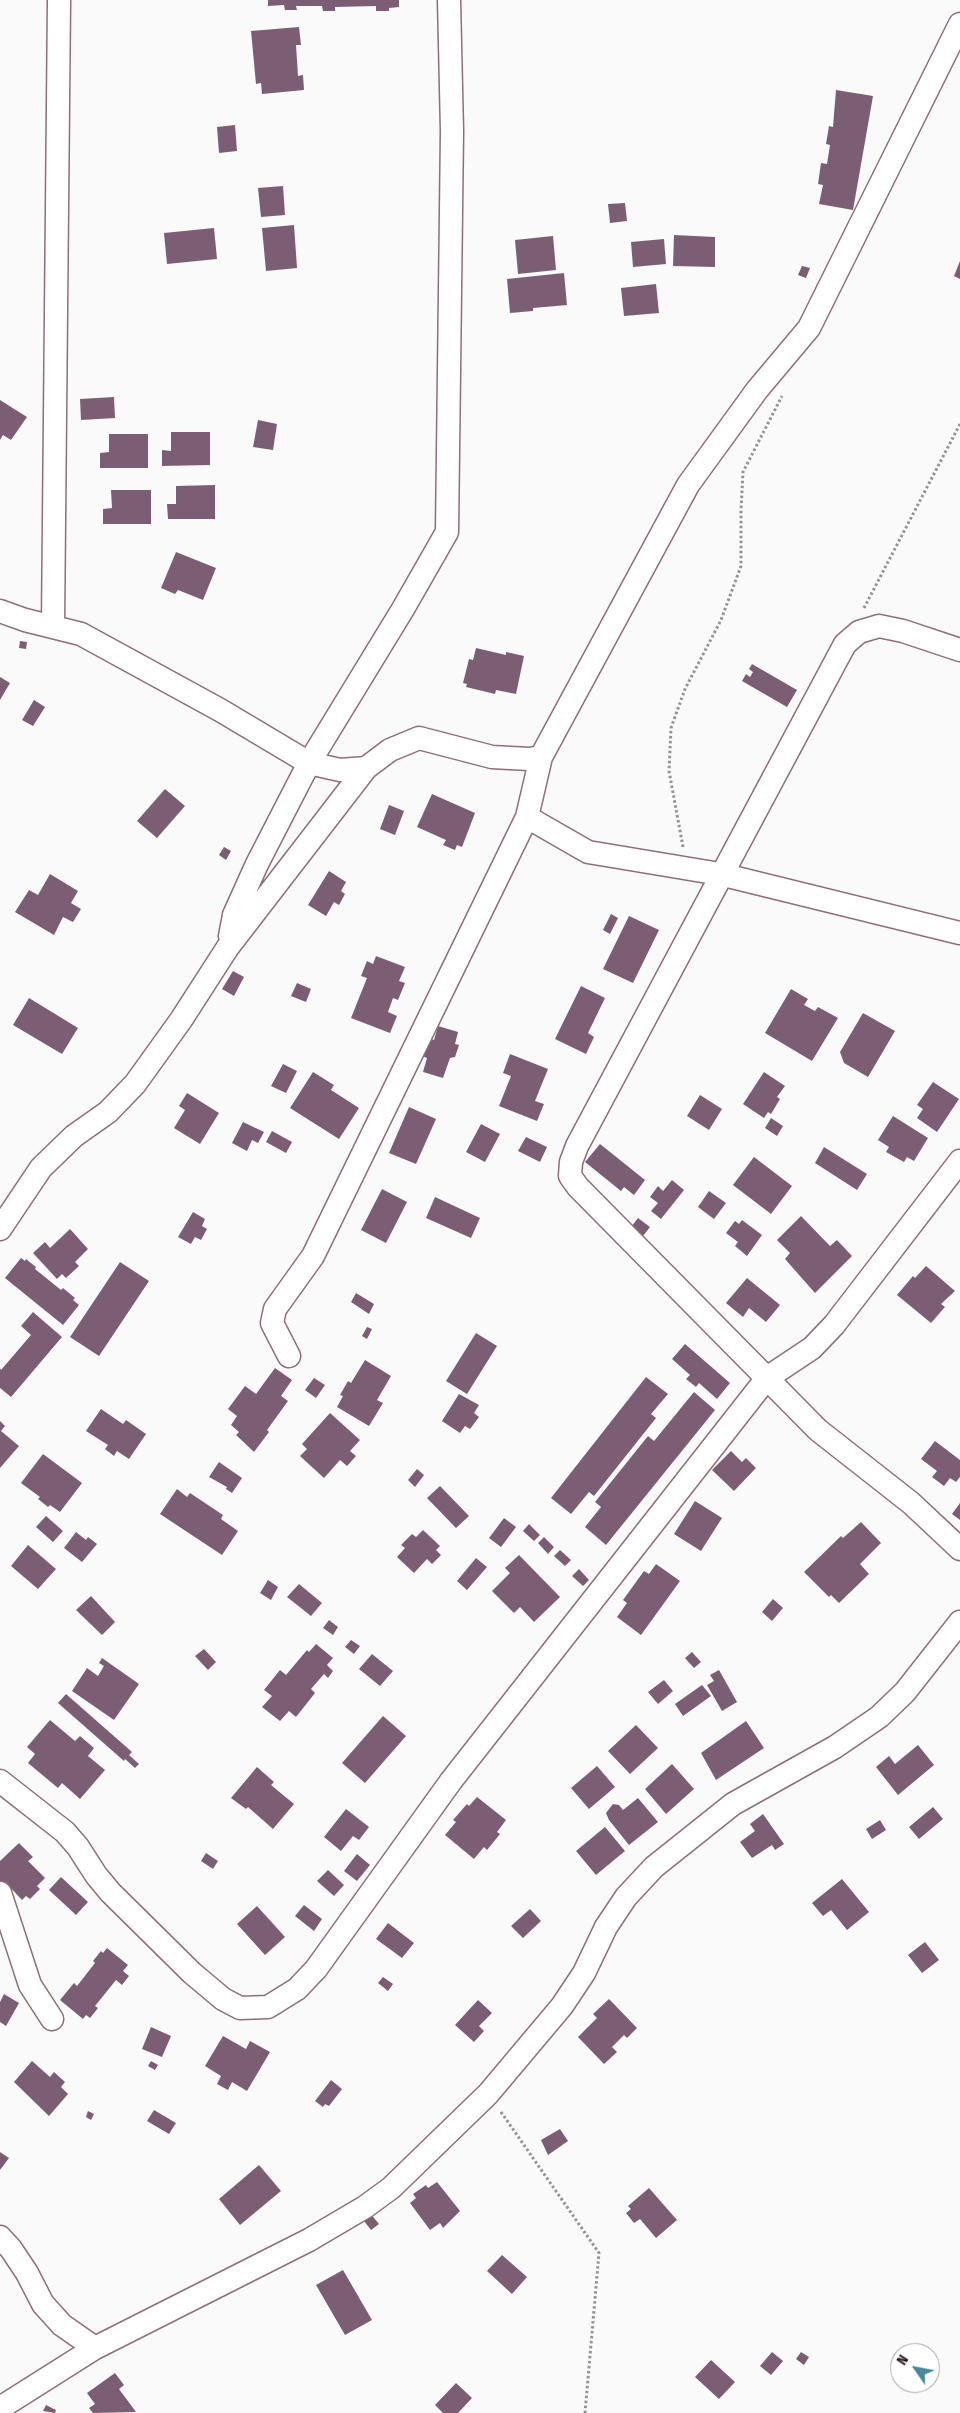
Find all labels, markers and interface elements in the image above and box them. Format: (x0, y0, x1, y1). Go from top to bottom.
north arrow (890, 2343, 940, 2393)
text: N (893, 2352, 912, 2368)

